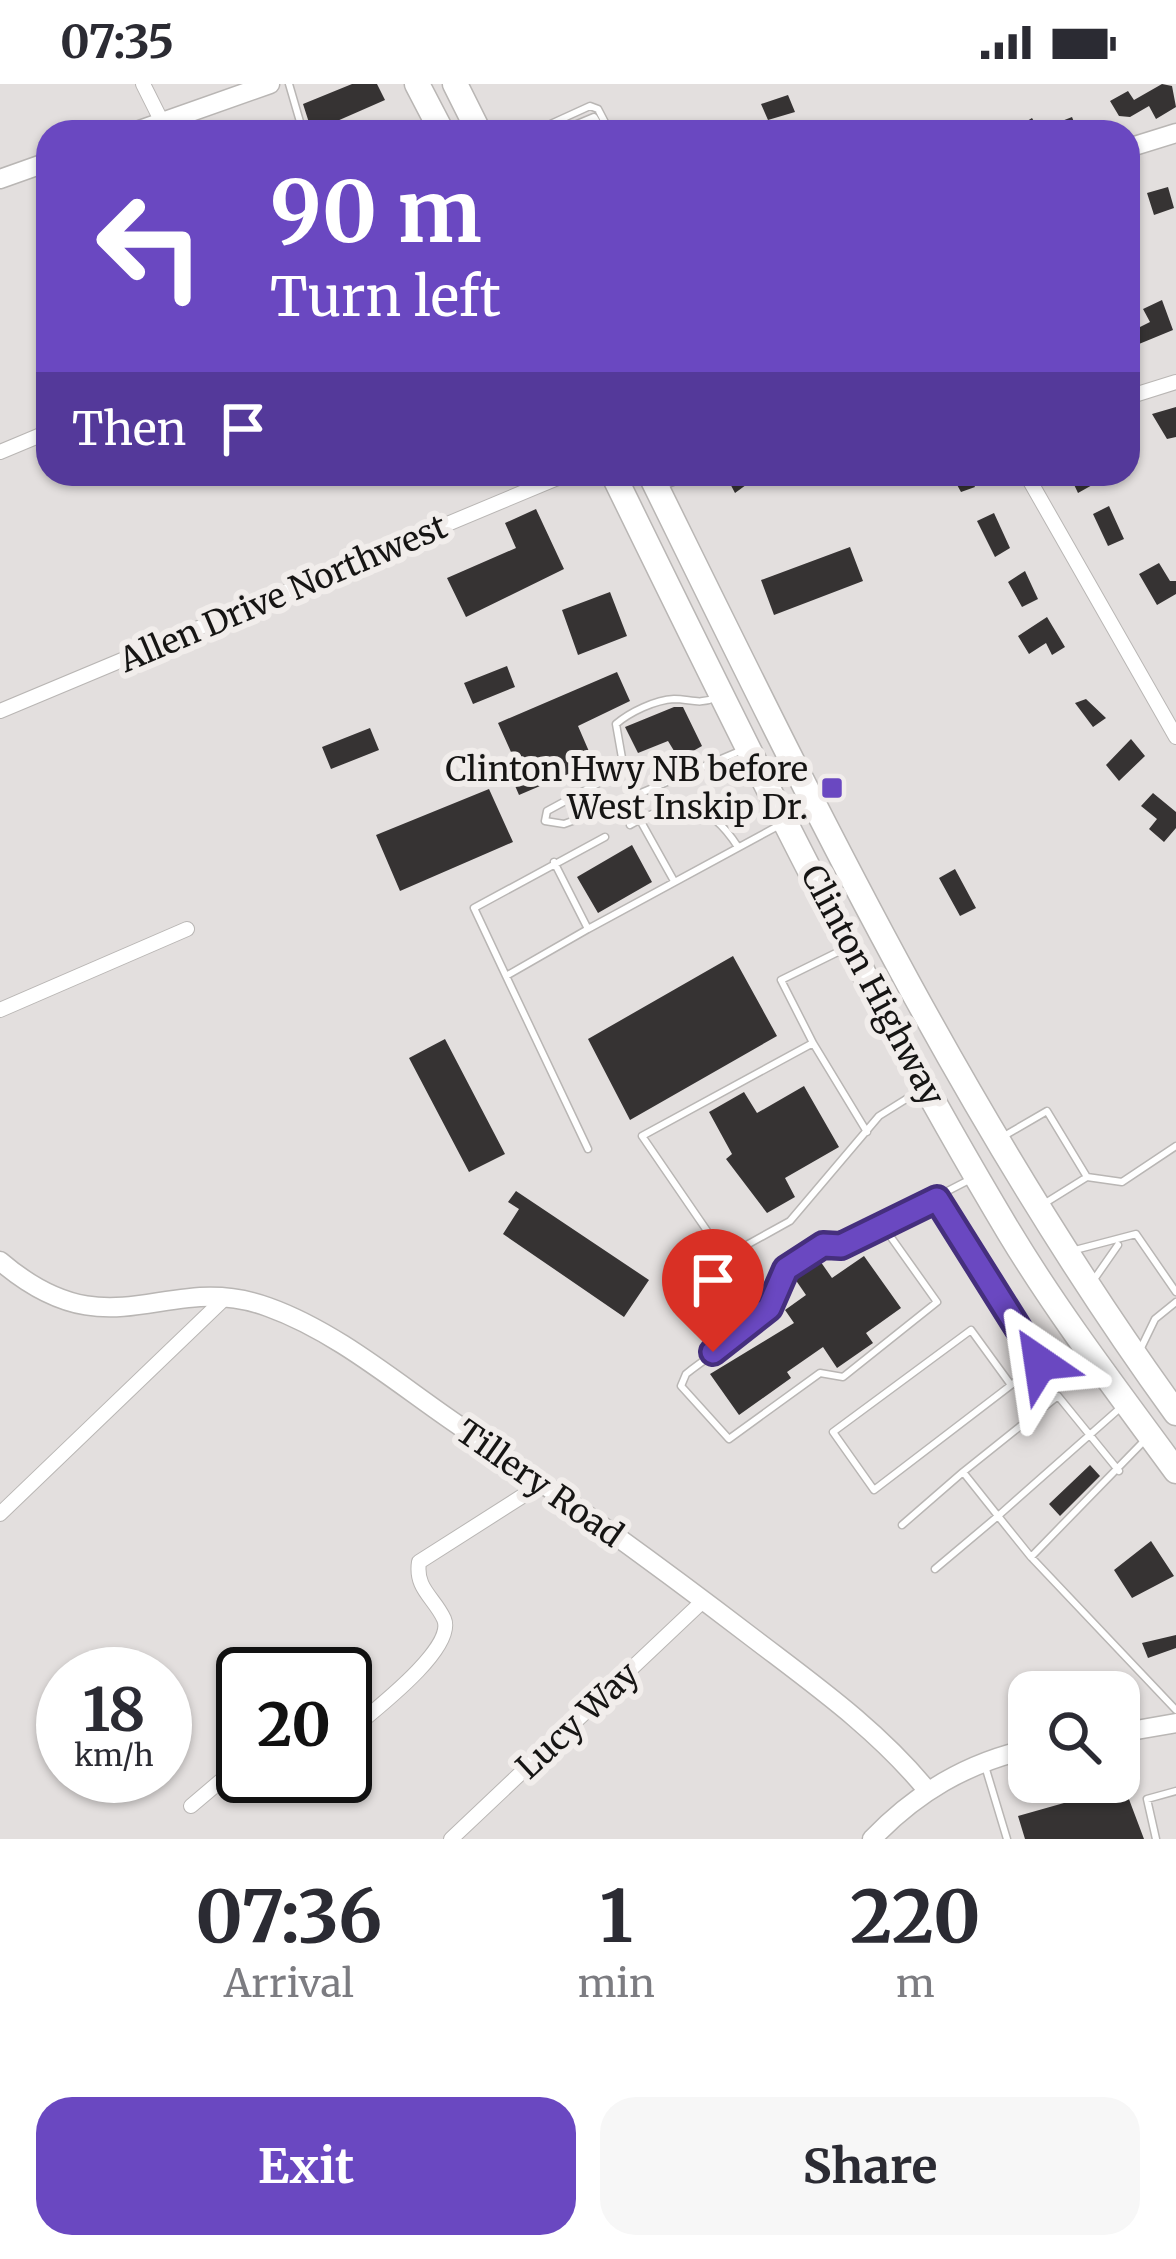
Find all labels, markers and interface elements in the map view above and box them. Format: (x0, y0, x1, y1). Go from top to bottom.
text: 07:35 (60, 14, 174, 70)
text: 90 m (270, 159, 482, 265)
icon: left (72, 168, 228, 324)
text: Turn left (270, 263, 501, 331)
icon: arrive (210, 396, 276, 462)
text: Then (72, 401, 186, 457)
street label: Allen Drive Northwest (112, 506, 453, 681)
place label: Clinton Hwy NB before West Inskip Dr. (445, 749, 808, 828)
marker: Clinton Hwy NB before West Inskip Dr. (819, 775, 845, 801)
street label: Clinton Highway (792, 858, 954, 1113)
pin (662, 1229, 764, 1352)
icon: arrive (680, 1247, 746, 1313)
position arrow (977, 1300, 1103, 1426)
street label: Tillery Road (449, 1411, 631, 1556)
speed limit sign: 20 (216, 1647, 372, 1803)
street label: Lucy Way (508, 1653, 648, 1787)
map controls (1008, 1671, 1140, 1803)
button: search (1008, 1671, 1140, 1803)
text: 18 (82, 1672, 146, 1747)
text: km/h (74, 1736, 154, 1774)
text: 07:36 (195, 1871, 382, 1962)
text: 1 (600, 1871, 633, 1962)
text: 220 (850, 1871, 981, 1962)
text: Arrival (224, 1959, 354, 2008)
text: min (578, 1959, 655, 2008)
text: m (896, 1959, 935, 2008)
button: Exit (36, 2097, 576, 2235)
button: Share (600, 2097, 1140, 2235)

